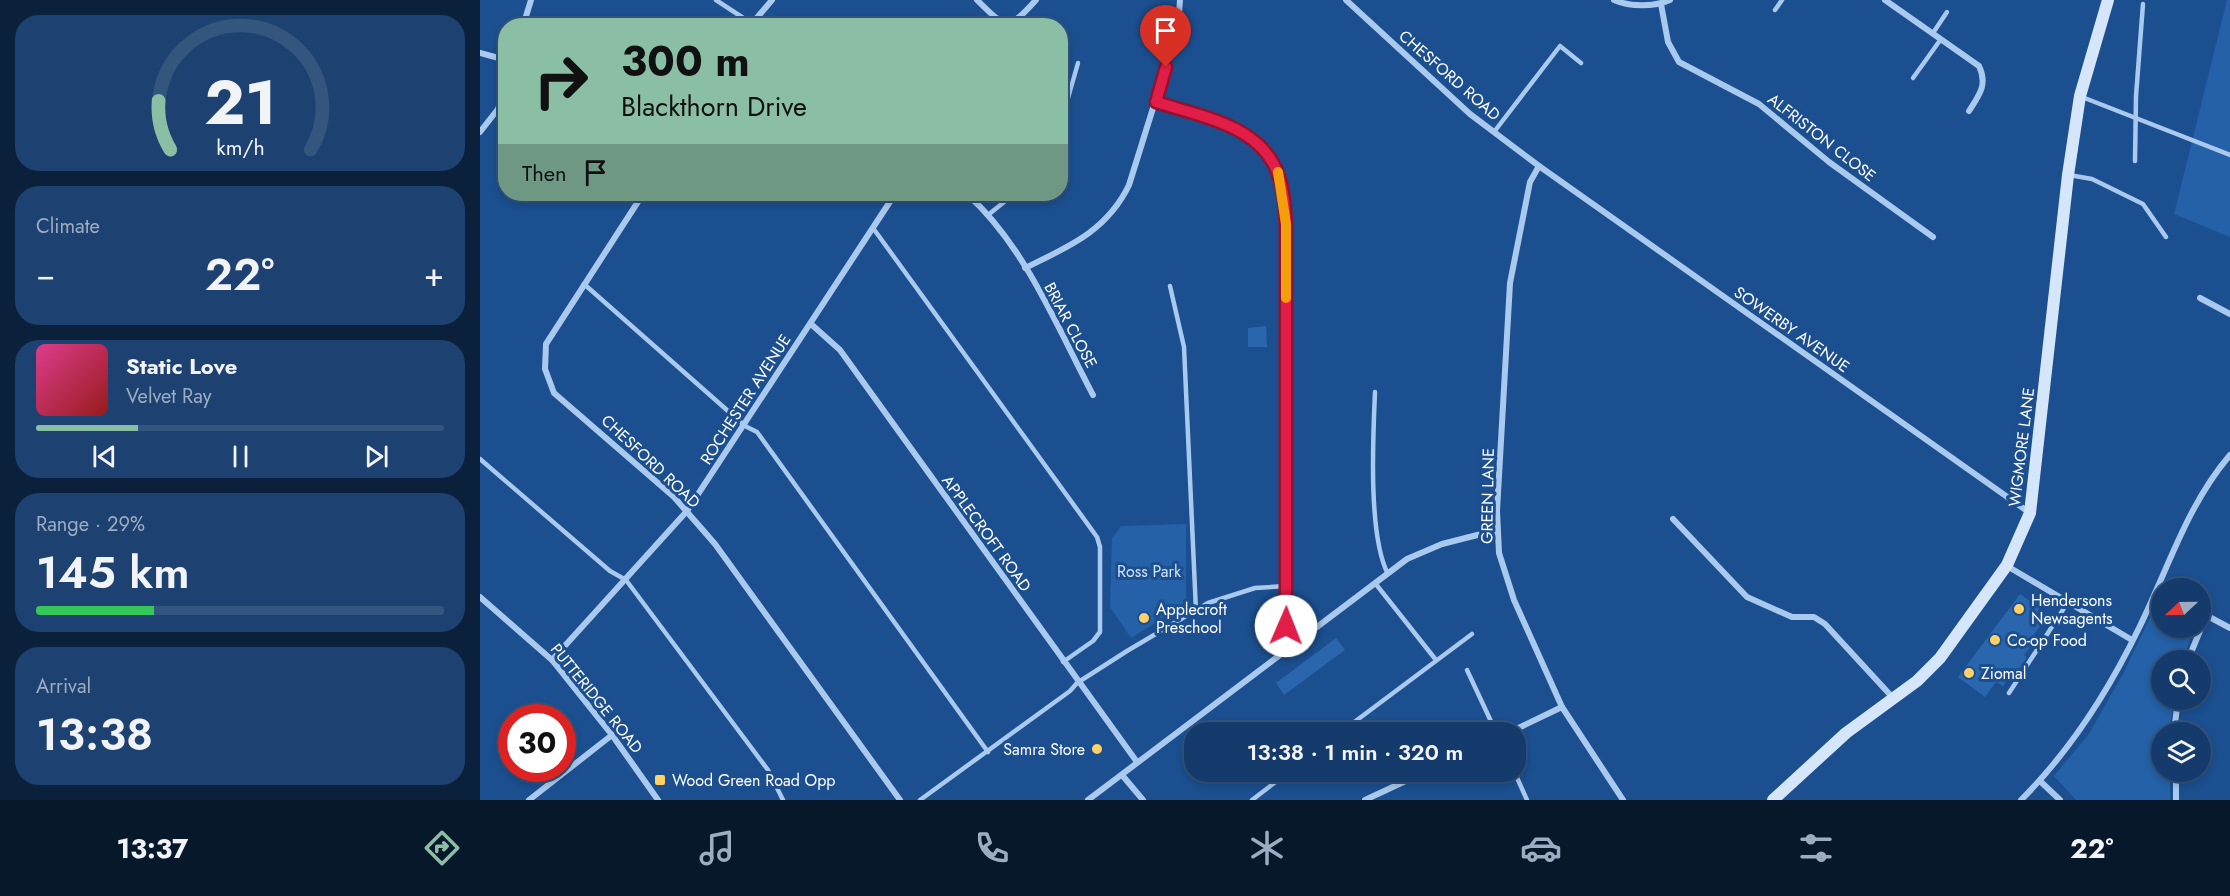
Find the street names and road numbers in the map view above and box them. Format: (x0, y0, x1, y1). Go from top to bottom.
street label: CHESFORD ROAD (1394, 25, 1506, 126)
street label: ALFRISTON CLOSE (1763, 88, 1881, 187)
street label: BRIAR CLOSE (1038, 278, 1103, 372)
street label: SOWERBY AVENUE (1729, 281, 1854, 378)
street label: ROCHESTER AVENUE (695, 330, 796, 469)
street label: WIGMORE LANE (2003, 386, 2040, 508)
street label: CHESFORD ROAD (596, 409, 705, 513)
street label: GREEN LANE (1475, 448, 1500, 544)
street label: APPLECROFT ROAD (936, 470, 1037, 596)
street label: PUTTERIDGE ROAD (545, 639, 648, 758)

